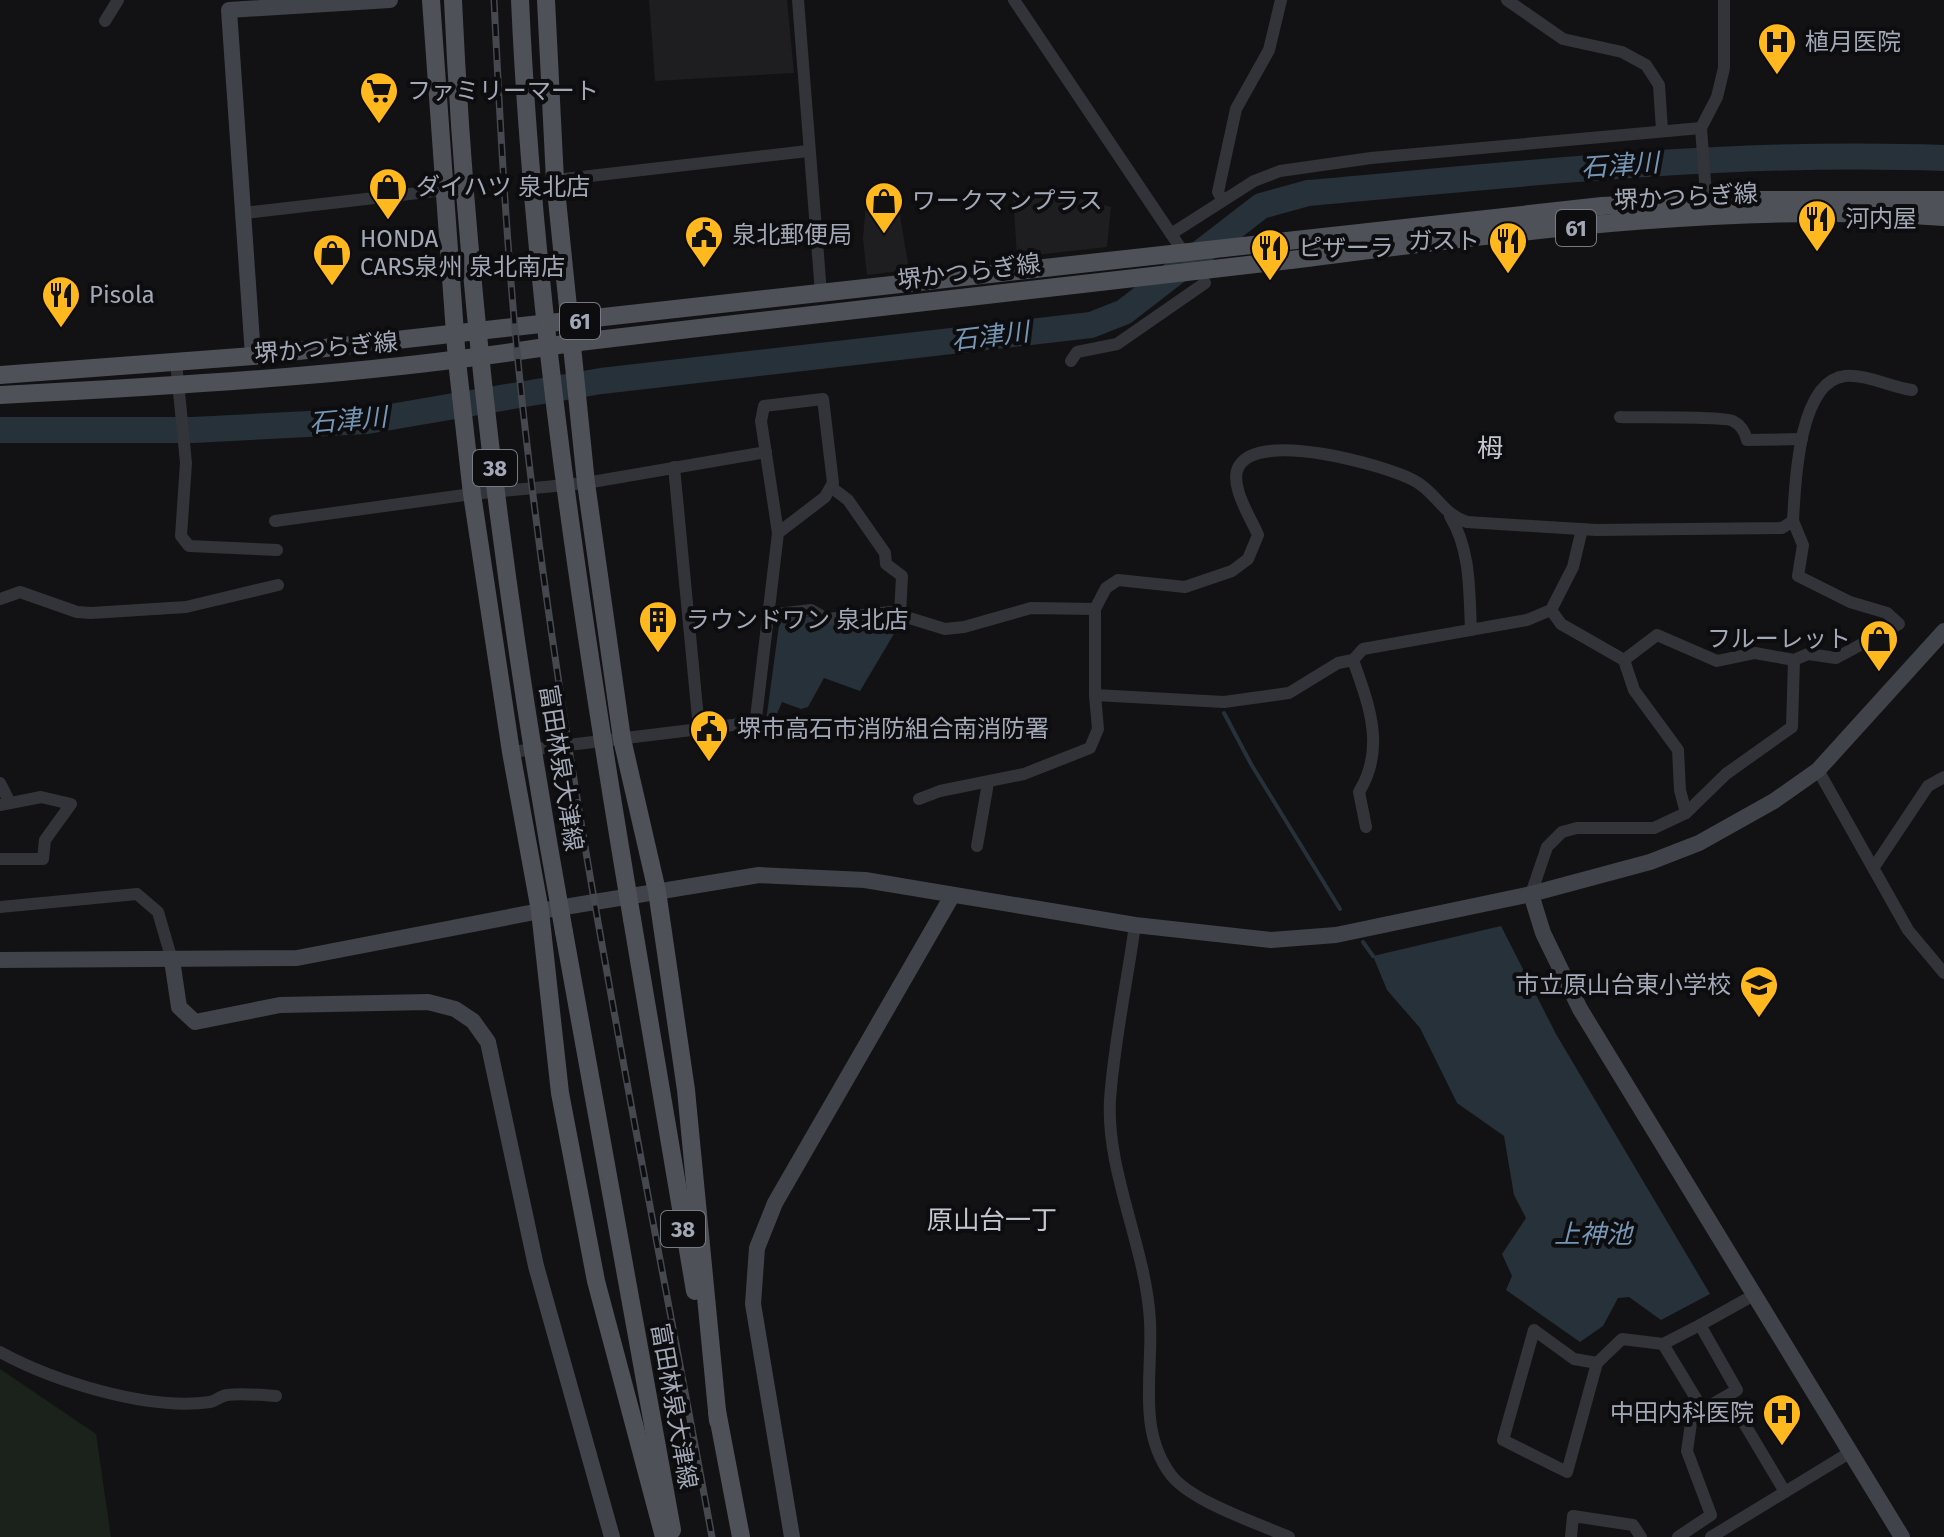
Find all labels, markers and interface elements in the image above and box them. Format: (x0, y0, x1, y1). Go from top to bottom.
hospital icon: 植月医院 (1756, 21, 1798, 76)
place label: 植月医院 (1805, 28, 1901, 56)
supermarket icon: ファミリーマート (358, 70, 400, 125)
place label: ファミリーマート (407, 77, 599, 105)
water label: 石津川 (1580, 147, 1663, 184)
shop icon: ダイハツ 泉北店 (367, 166, 409, 221)
place label: ダイハツ 泉北店 (416, 173, 590, 201)
street label: 堺かつらぎ線 (1613, 179, 1759, 215)
shop icon: ワークマンプラス (863, 180, 905, 235)
place label: ワークマンプラス (912, 187, 1103, 215)
restaurant icon: 河内屋 (1796, 198, 1838, 253)
place label: 河内屋 (1845, 205, 1917, 233)
road number: 61 (1556, 210, 1596, 246)
public building icon: 泉北郵便局 (683, 214, 725, 269)
restaurant icon: ガスト (1487, 220, 1529, 275)
place label: 泉北郵便局 (732, 221, 852, 249)
place label: HONDA CARS泉州 泉北南店 (360, 225, 565, 281)
restaurant icon: ピザーラ (1249, 227, 1291, 282)
place label: ガスト (1408, 227, 1480, 255)
shop icon: HONDA CARS泉州 泉北南店 (311, 232, 353, 287)
place label: ピザーラ (1298, 234, 1394, 262)
street label: 堺かつらぎ線 (896, 249, 1042, 295)
restaurant icon: Pisola (40, 274, 82, 329)
place label: Pisola (89, 281, 155, 309)
road number: 61 (560, 303, 600, 339)
water label: 石津川 (949, 316, 1034, 357)
street label: 堺かつらぎ線 (253, 328, 399, 368)
water label: 石津川 (308, 401, 391, 439)
district label: 栂 (1477, 433, 1503, 464)
road number: 38 (473, 450, 517, 486)
building icon: ラウンドワン 泉北店 (637, 599, 679, 654)
place label: ラウンドワン 泉北店 (686, 606, 908, 634)
shop icon: フルーレット (1858, 618, 1900, 673)
place label: フルーレット (1707, 625, 1851, 653)
street label: 富田林泉大津線 (534, 683, 588, 853)
public building icon: 堺市高石市消防組合南消防署 (688, 708, 730, 763)
place label: 堺市高石市消防組合南消防署 (737, 715, 1049, 743)
school or university icon: 市立原山台東小学校 (1738, 964, 1780, 1019)
place label: 市立原山台東小学校 (1515, 971, 1731, 999)
district label: 原山台一丁 (927, 1205, 1057, 1236)
road number: 38 (661, 1211, 705, 1247)
water label: 上神池 (1554, 1219, 1635, 1250)
street label: 富田林泉大津線 (646, 1321, 702, 1491)
hospital icon: 中田内科医院 (1761, 1392, 1803, 1447)
place label: 中田内科医院 (1610, 1399, 1754, 1427)

